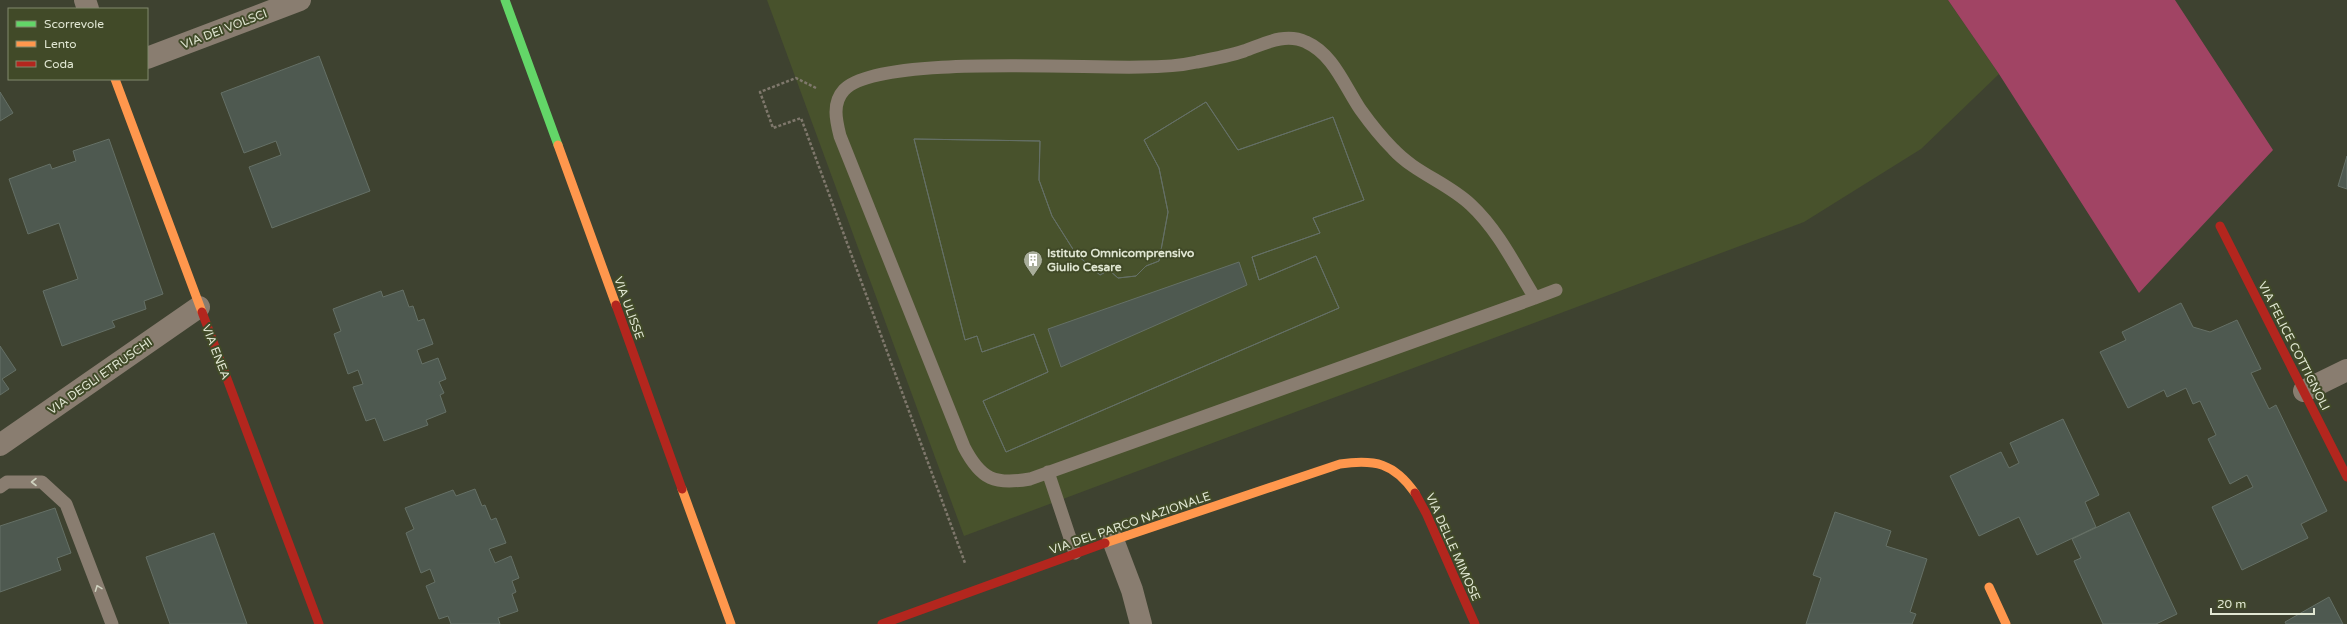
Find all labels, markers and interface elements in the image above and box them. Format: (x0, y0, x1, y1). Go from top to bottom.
street label: VIA DEI VOLSCI (179, 6, 269, 52)
legend (8, 8, 148, 80)
text: Scorrevole (44, 17, 104, 31)
text: Lento (44, 37, 77, 51)
text: Coda (44, 57, 74, 71)
place label: Istituto Omnicomprensivo Giulio Cesare (1047, 246, 1194, 274)
building icon: Istituto Omnicomprensivo Giulio Cesare (1022, 249, 1044, 277)
street label: VIA ULISSE (611, 275, 647, 342)
street label: VIA FELICE COTTIGNOLI (2255, 279, 2333, 413)
street label: VIA ENEA (199, 323, 233, 381)
street label: VIA DEGLI ETRUSCHI (45, 335, 155, 417)
one-way arrow (31, 478, 37, 486)
street label: VIA DEL PARCO NAZIONALE (1048, 489, 1213, 557)
street label: VIA DELLE MIMOSE (1423, 491, 1483, 603)
one-way arrow (94, 584, 102, 591)
scale bar (2211, 590, 2314, 616)
text: 20 m (2217, 597, 2246, 611)

